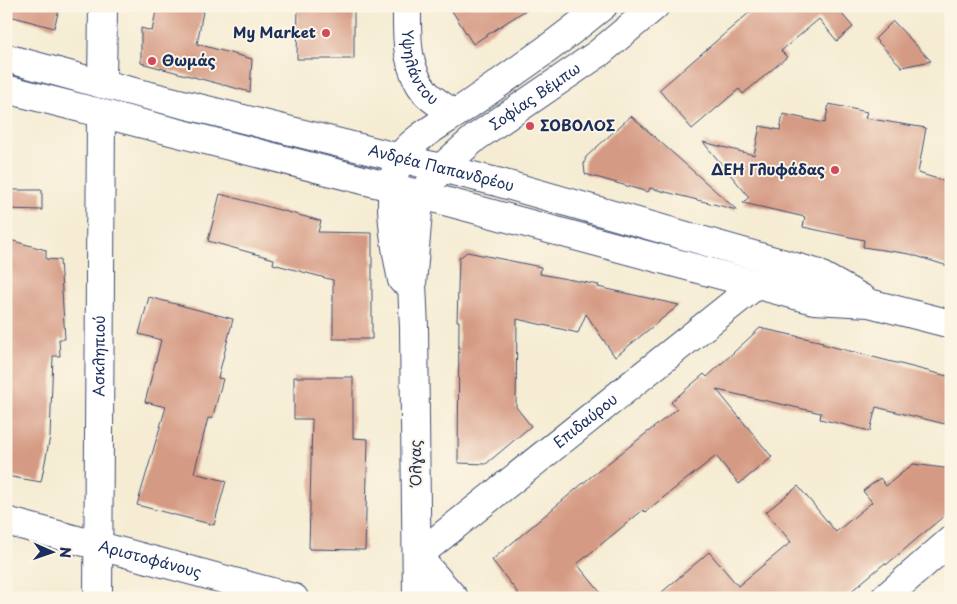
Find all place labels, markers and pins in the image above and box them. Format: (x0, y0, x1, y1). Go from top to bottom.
place label: My Market (233, 20, 316, 43)
marker: My Market (320, 27, 332, 39)
place label: Θωμάς (162, 48, 216, 71)
marker: Θωμάς (146, 55, 158, 67)
place label: ΣΟΒΟΛΟΣ (540, 113, 615, 136)
marker: ΣΟΒΟΛΟΣ (524, 120, 536, 132)
place label: ΔΕΗ Γλυφάδας (711, 157, 825, 180)
marker: ΔΕΗ Γλυφάδας (829, 164, 841, 176)

